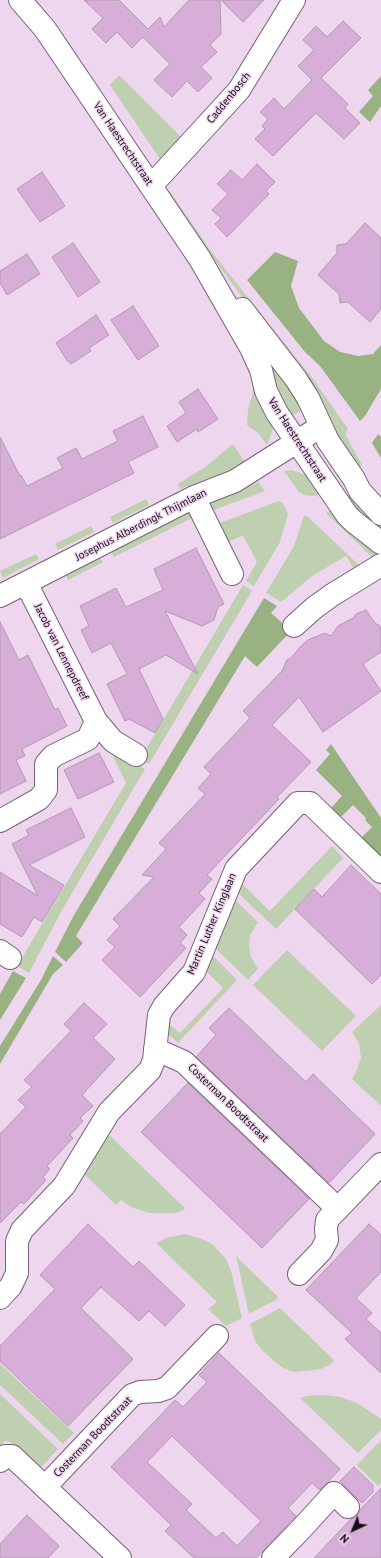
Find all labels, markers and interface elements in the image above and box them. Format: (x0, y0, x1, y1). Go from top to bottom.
street label: Caddenbosch (204, 70, 254, 126)
street label: Van Haestrechtstraat (90, 100, 156, 188)
street label: Van Haestrechtstraat (265, 395, 329, 485)
street label: Josephus Alberdingk Thijmlaan (73, 486, 209, 564)
street label: Jacob van Lennepdreef (31, 602, 91, 702)
street label: Martin Luther Kinglaan (185, 871, 239, 977)
street label: Costerman Boodtstraat (185, 1061, 271, 1145)
street label: Costerman Boodtstraat (51, 1394, 135, 1480)
north arrow (333, 1510, 373, 1550)
text: N (337, 1531, 352, 1546)

